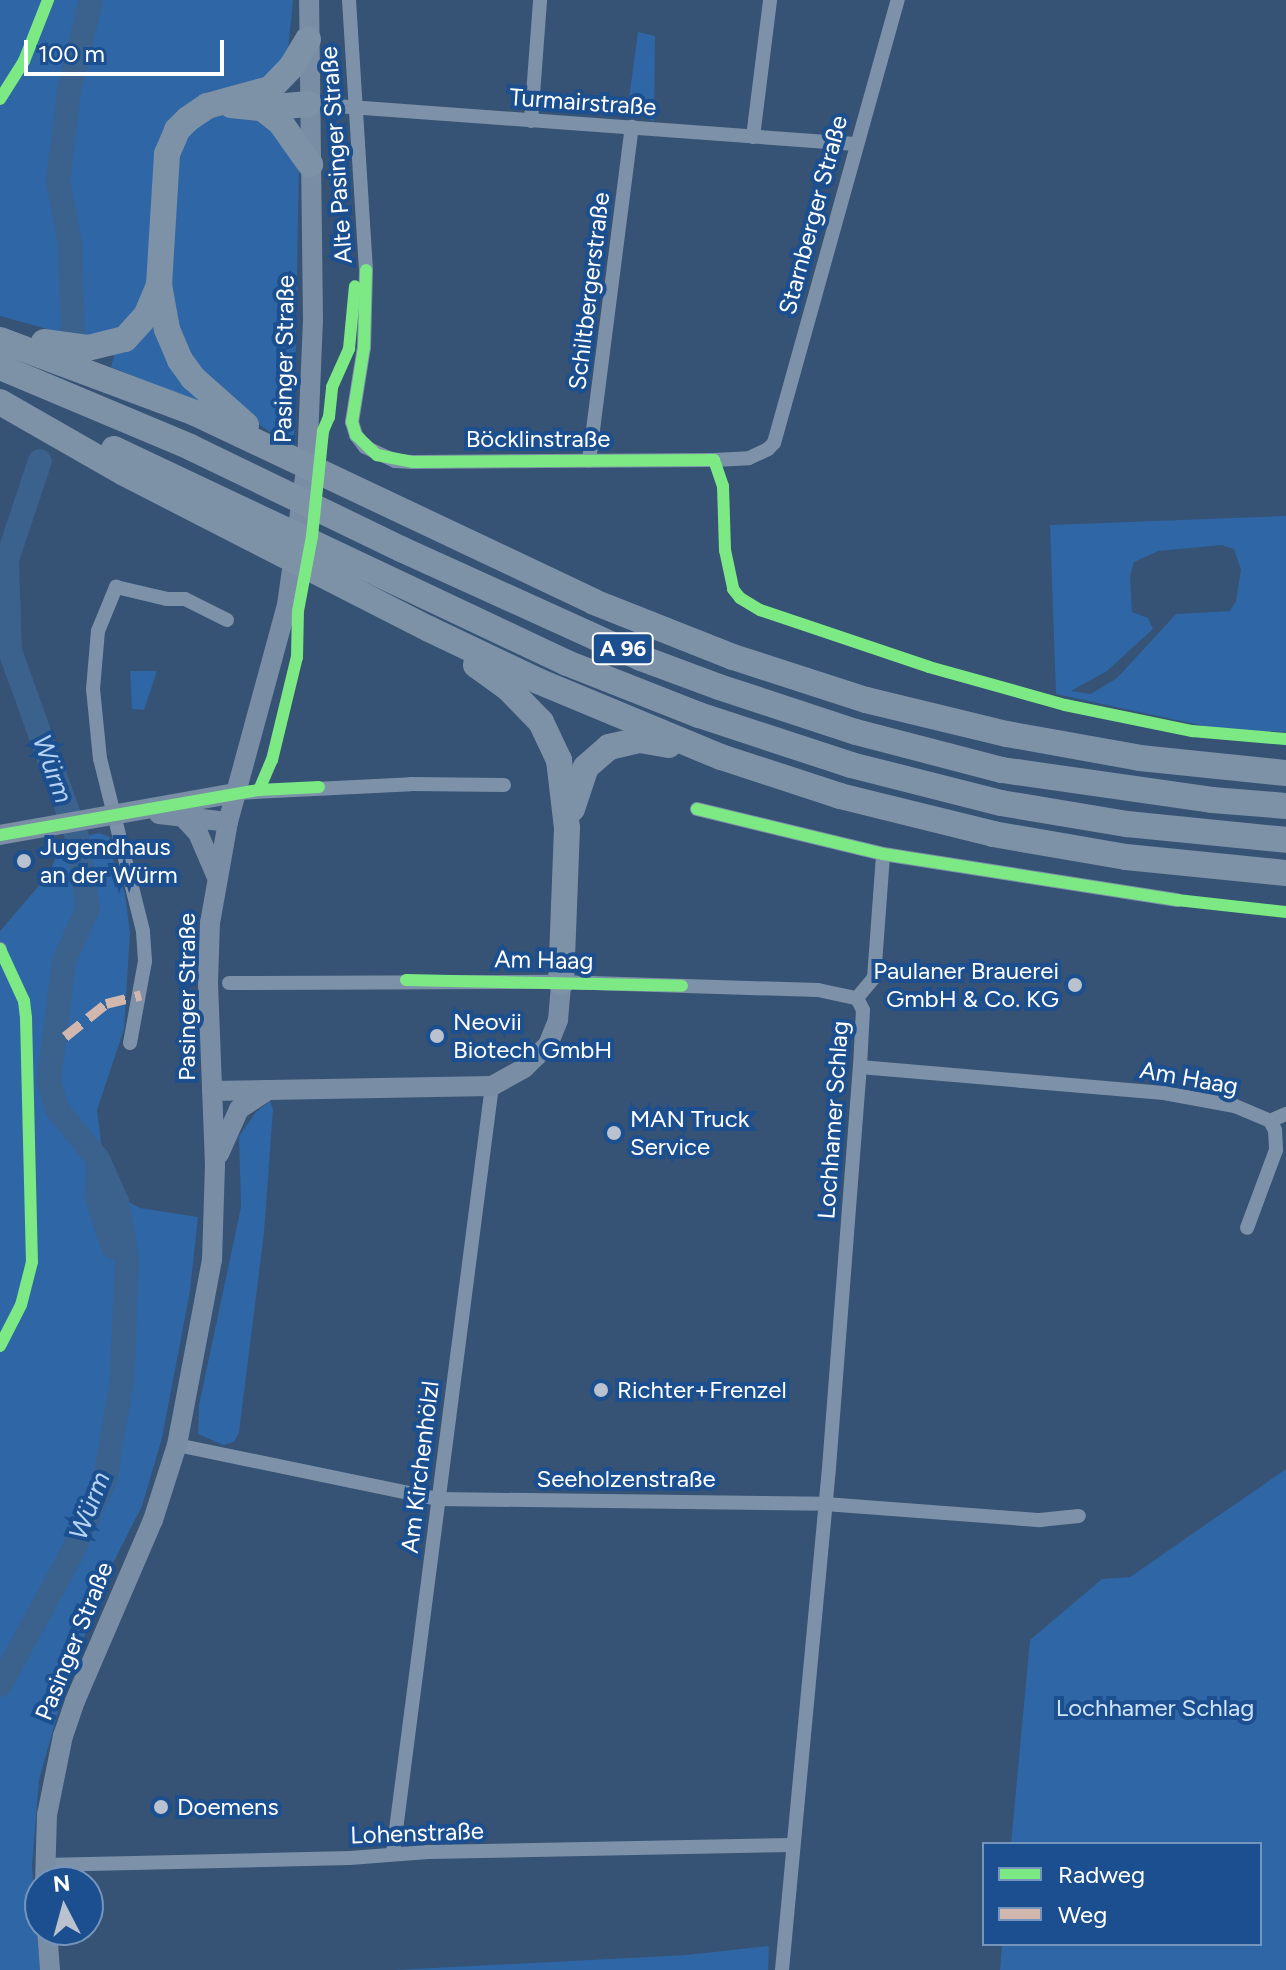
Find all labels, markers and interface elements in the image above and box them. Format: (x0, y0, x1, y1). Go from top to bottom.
scale bar (28, 24, 228, 74)
text: 100 m (38, 39, 105, 68)
street label: Alte Pasinger Straße (314, 45, 358, 265)
street label: Turmairstraße (509, 83, 657, 121)
street label: Starnberger Straße (773, 112, 853, 318)
street label: Schiltbergerstraße (563, 191, 615, 391)
street label: Pasinger Straße (268, 275, 300, 443)
street label: Böcklinstraße (466, 425, 610, 453)
road number: A 96 (591, 631, 655, 667)
water label: Würm (25, 731, 79, 807)
place label: Jugendhaus an der Würm (40, 833, 178, 889)
marker: Jugendhaus an der Würm (15, 852, 33, 870)
street label: Pasinger Straße (173, 913, 201, 1081)
street label: Am Haag (494, 945, 594, 975)
place label: Paulaner Brauerei GmbH & Co. KG (873, 957, 1059, 1013)
marker: Paulaner Brauerei GmbH & Co. KG (1066, 976, 1084, 994)
place label: Neovii Biotech GmbH (453, 1008, 612, 1064)
street label: Lochhamer Schlag (812, 1020, 854, 1220)
marker: Neovii Biotech GmbH (428, 1027, 446, 1045)
street label: Am Haag (1138, 1055, 1240, 1101)
place label: MAN Truck Service (630, 1105, 749, 1161)
marker: MAN Truck Service (605, 1124, 623, 1142)
place label: Richter+Frenzel (617, 1376, 787, 1404)
street label: Am Kirchenhölzl (395, 1379, 445, 1555)
marker: Richter+Frenzel (592, 1381, 610, 1399)
street label: Seeholzenstraße (536, 1465, 716, 1493)
water label: Würm (63, 1468, 117, 1544)
street label: Pasinger Straße (29, 1558, 119, 1724)
park label: Lochhamer Schlag (1056, 1694, 1254, 1722)
place label: Doemens (177, 1793, 279, 1821)
marker: Doemens (152, 1798, 170, 1816)
street label: Lohenstraße (350, 1816, 484, 1850)
legend (982, 1842, 1262, 1946)
text: Radweg (1058, 1860, 1145, 1889)
north arrow (24, 1866, 104, 1946)
text: N (52, 1869, 72, 1898)
text: Weg (1058, 1900, 1107, 1929)

